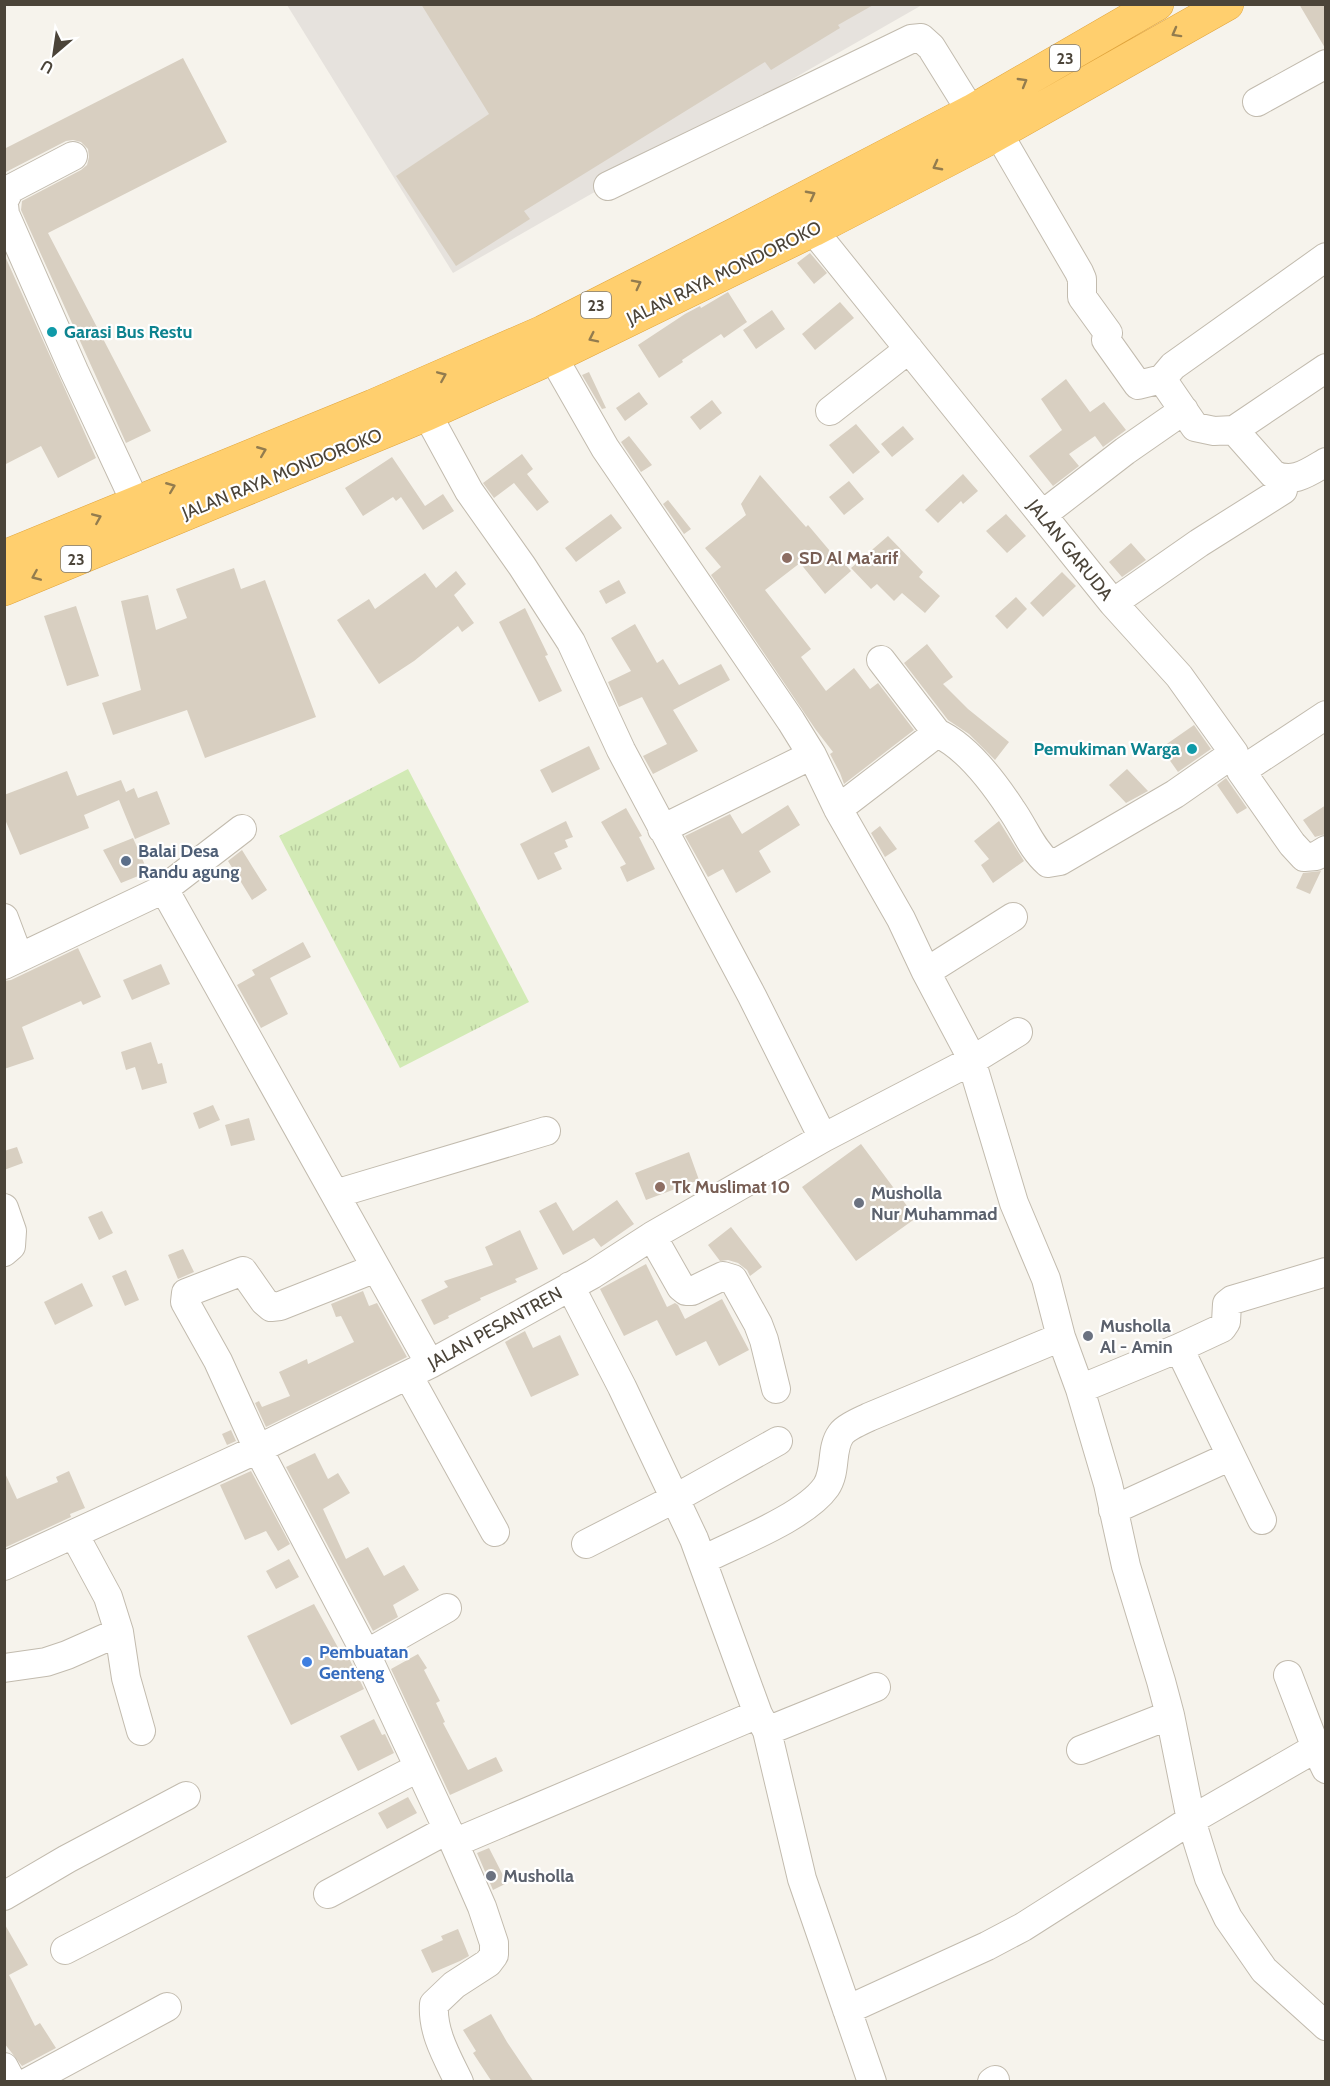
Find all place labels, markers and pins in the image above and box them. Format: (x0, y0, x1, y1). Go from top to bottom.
place label: Garasi Bus Restu (64, 321, 192, 343)
marker: Garasi Bus Restu (45, 325, 59, 339)
place label: SD Al Ma'arif (799, 547, 898, 569)
marker: SD Al Ma'arif (780, 551, 794, 565)
place label: Pemukiman Warga (1034, 738, 1180, 760)
marker: Pemukiman Warga (1185, 742, 1199, 756)
place label: Balai Desa Randu agung (138, 840, 239, 883)
marker: Balai Desa Randu agung (119, 854, 133, 868)
place label: Tk Muslimat 10 (672, 1176, 790, 1198)
marker: Tk Muslimat 10 (653, 1180, 667, 1194)
place label: Musholla Nur Muhammad (871, 1182, 998, 1225)
marker: Musholla Nur Muhammad (852, 1196, 866, 1210)
place label: Musholla Al - Amin (1100, 1315, 1173, 1358)
marker: Musholla Al - Amin (1081, 1329, 1095, 1343)
place label: Pembuatan Genteng (319, 1641, 409, 1684)
marker: Pembuatan Genteng (300, 1655, 314, 1669)
place label: Musholla (503, 1865, 574, 1887)
marker: Musholla (484, 1869, 498, 1883)

